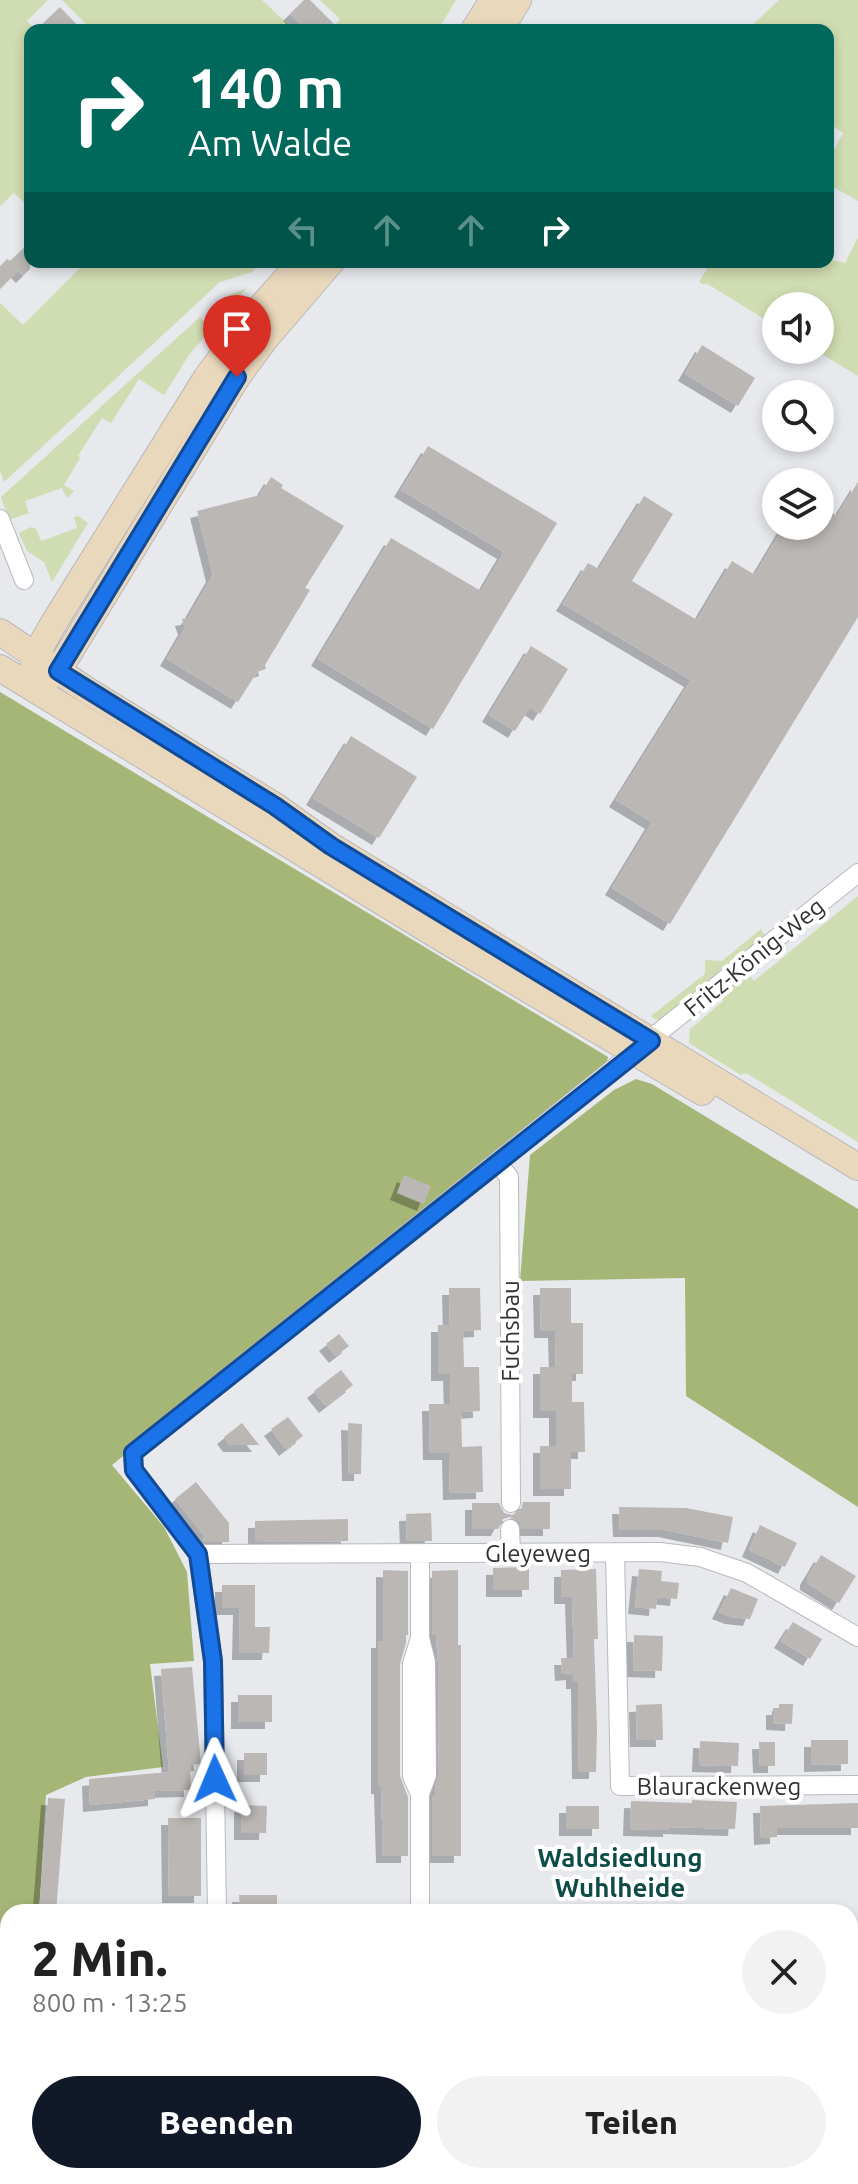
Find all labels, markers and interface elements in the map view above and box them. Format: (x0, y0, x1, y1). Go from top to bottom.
icon: right (56, 56, 160, 160)
text: 140 m (188, 56, 344, 119)
text: Am Walde (188, 122, 352, 163)
icon: left (281, 208, 325, 252)
icon: ahead (365, 208, 409, 252)
icon: ahead (449, 208, 493, 252)
icon: right (533, 208, 577, 252)
map controls (762, 292, 834, 540)
button: sound (762, 292, 834, 364)
pin (203, 295, 271, 377)
icon: arrive (215, 307, 259, 351)
button: search (762, 380, 834, 452)
button: layers (762, 468, 834, 540)
street label: Fritz-König-Weg (679, 892, 829, 1022)
street label: Fuchsbau (497, 1280, 524, 1382)
street label: Gleyeweg (485, 1540, 591, 1567)
position arrow (173, 1737, 257, 1821)
street label: Blaurackenweg (637, 1773, 801, 1800)
district label: Waldsiedlung Wuhlheide (537, 1843, 703, 1902)
button: close (742, 1930, 826, 2014)
text: 2 Min. (32, 1931, 168, 1985)
text: 800 m · 13:25 (32, 1988, 188, 2017)
button: Beenden (32, 2076, 421, 2168)
button: Teilen (437, 2076, 826, 2168)

